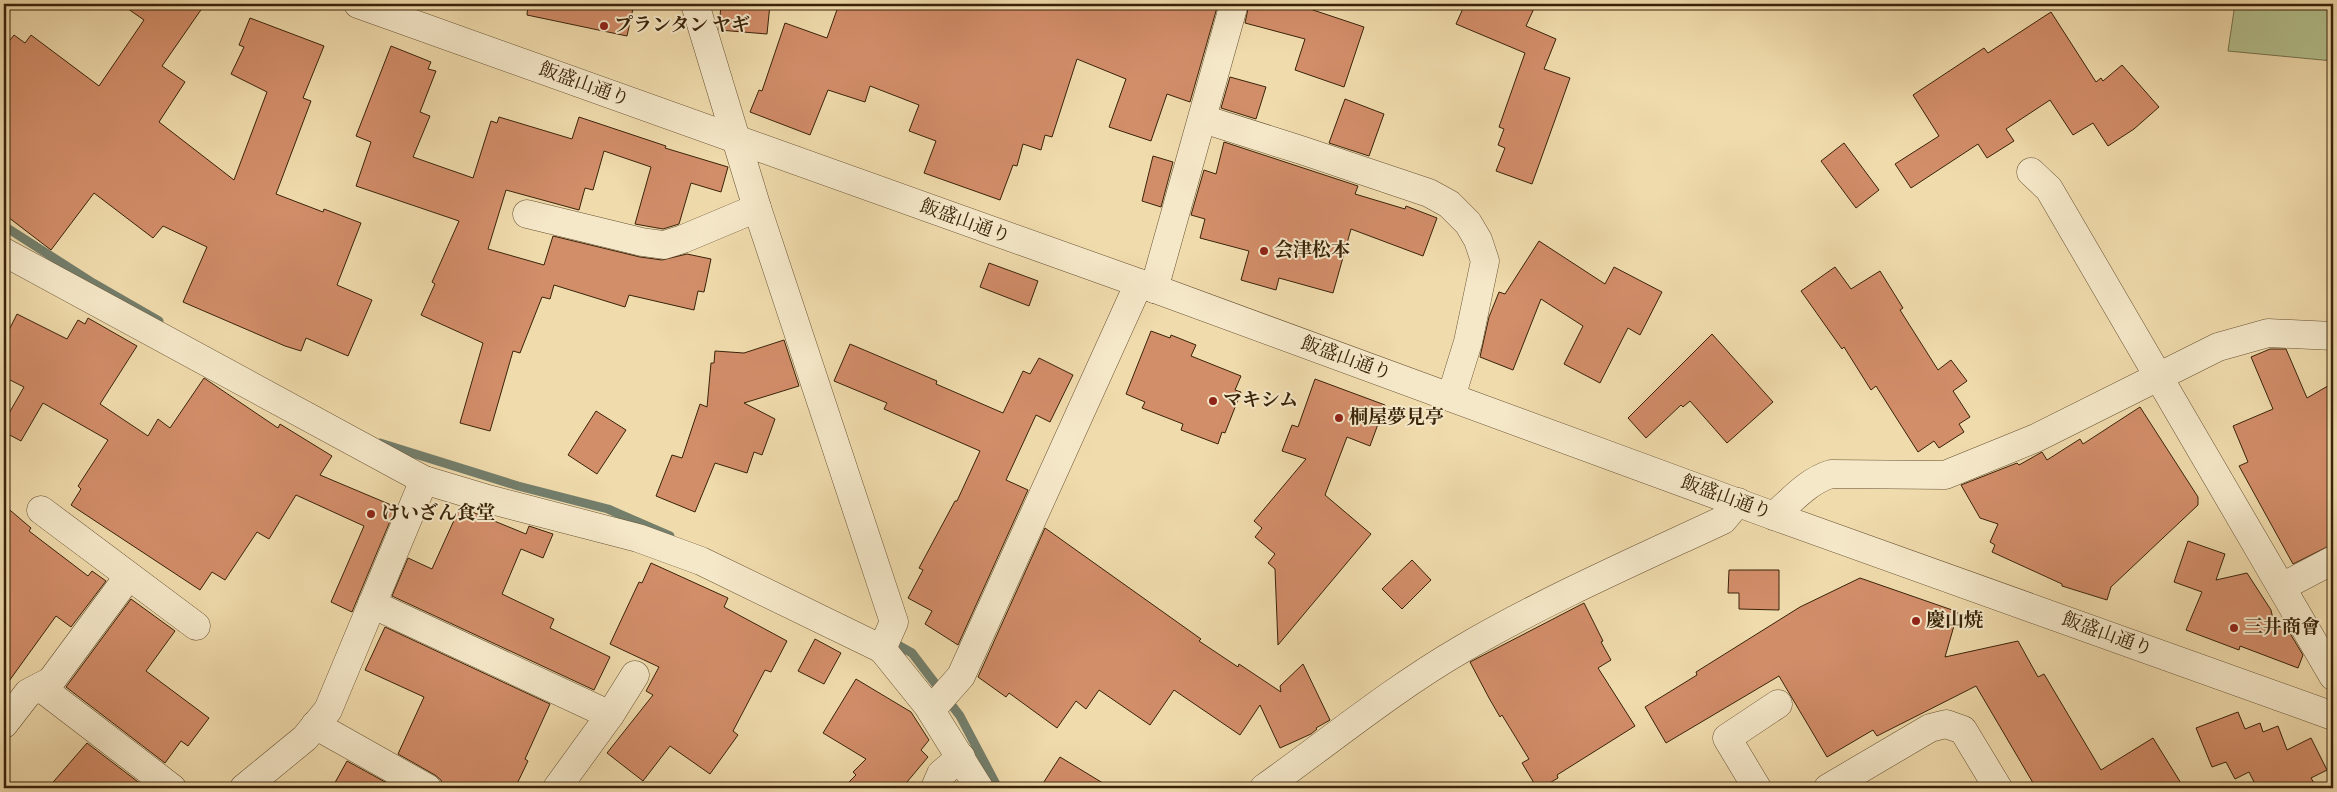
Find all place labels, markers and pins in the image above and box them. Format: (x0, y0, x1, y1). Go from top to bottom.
place label: プランタン ヤギ (614, 13, 750, 39)
marker: プランタン ヤギ (598, 20, 610, 32)
place label: 会津松本 (1274, 238, 1350, 264)
marker: 会津松本 (1258, 245, 1270, 257)
place label: マキシム (1223, 388, 1298, 414)
marker: マキシム (1207, 395, 1219, 407)
place label: 桐屋夢見亭 (1349, 405, 1444, 431)
marker: 桐屋夢見亭 (1333, 412, 1345, 424)
place label: けいざん食堂 (381, 501, 495, 527)
marker: けいざん食堂 (365, 508, 377, 520)
place label: 慶山焼 (1926, 608, 1983, 634)
marker: 慶山焼 (1910, 615, 1922, 627)
place label: 三井商會 (2244, 615, 2320, 641)
marker: 三井商會 (2228, 622, 2240, 634)

